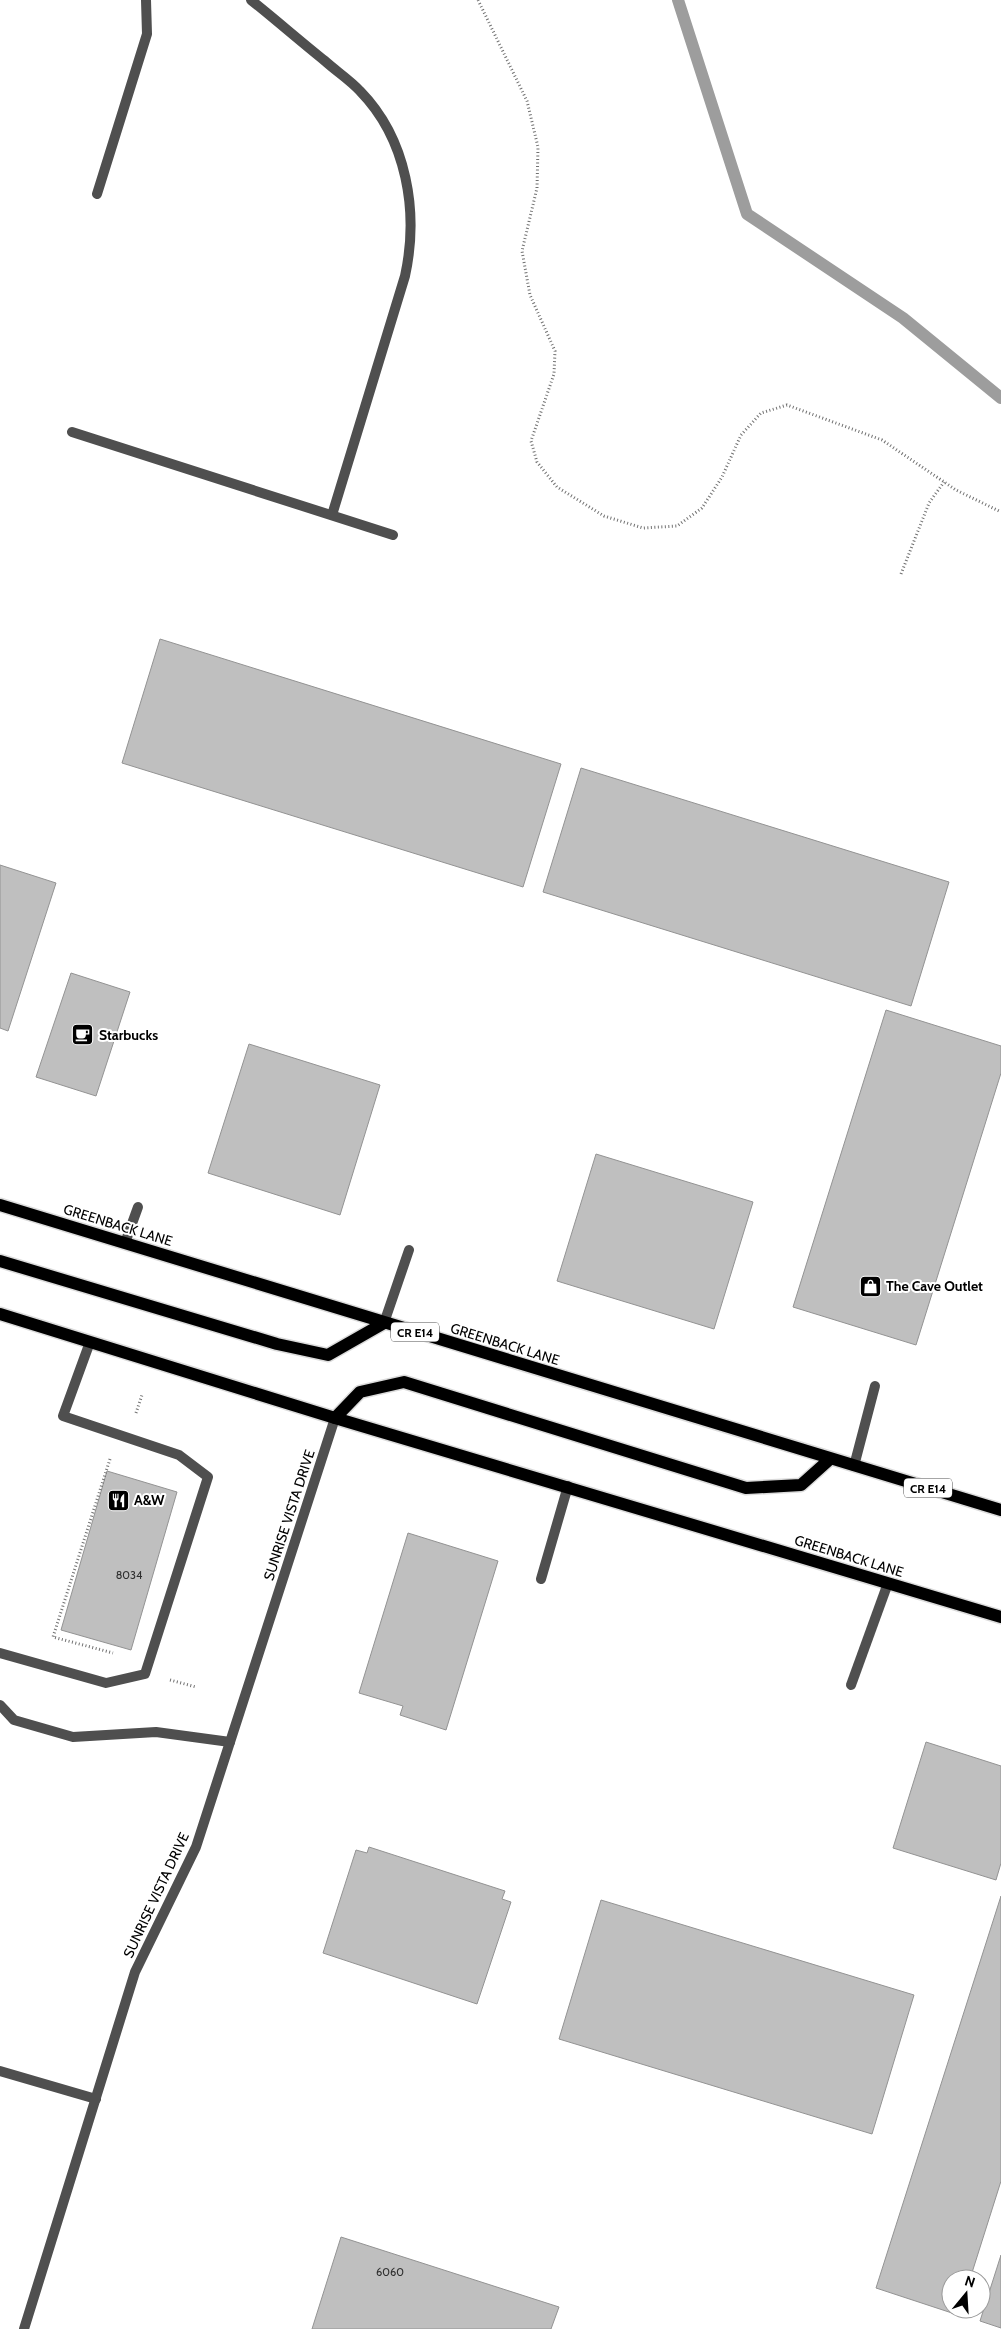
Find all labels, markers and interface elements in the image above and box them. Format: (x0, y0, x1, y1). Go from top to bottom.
cafe icon: Starbucks (71, 1023, 95, 1047)
place label: Starbucks (99, 1026, 158, 1044)
street label: GREENBACK LANE (61, 1200, 175, 1250)
shop icon: The Cave Outlet (858, 1274, 882, 1298)
place label: The Cave Outlet (886, 1277, 983, 1295)
street label: GREENBACK LANE (448, 1319, 562, 1369)
road number: CR E14 (391, 1322, 439, 1341)
street label: SUNRISE VISTA DRIVE (259, 1447, 319, 1583)
road number: CR E14 (904, 1479, 952, 1498)
restaurant icon: A&W (106, 1488, 130, 1512)
place label: A&W (134, 1491, 165, 1509)
street label: GREENBACK LANE (792, 1531, 906, 1581)
house number: 8034 (116, 1568, 143, 1582)
street label: SUNRISE VISTA DRIVE (119, 1829, 193, 1961)
house number: 6060 (376, 2265, 404, 2279)
north arrow (941, 2269, 991, 2319)
text: N (963, 2272, 978, 2292)

